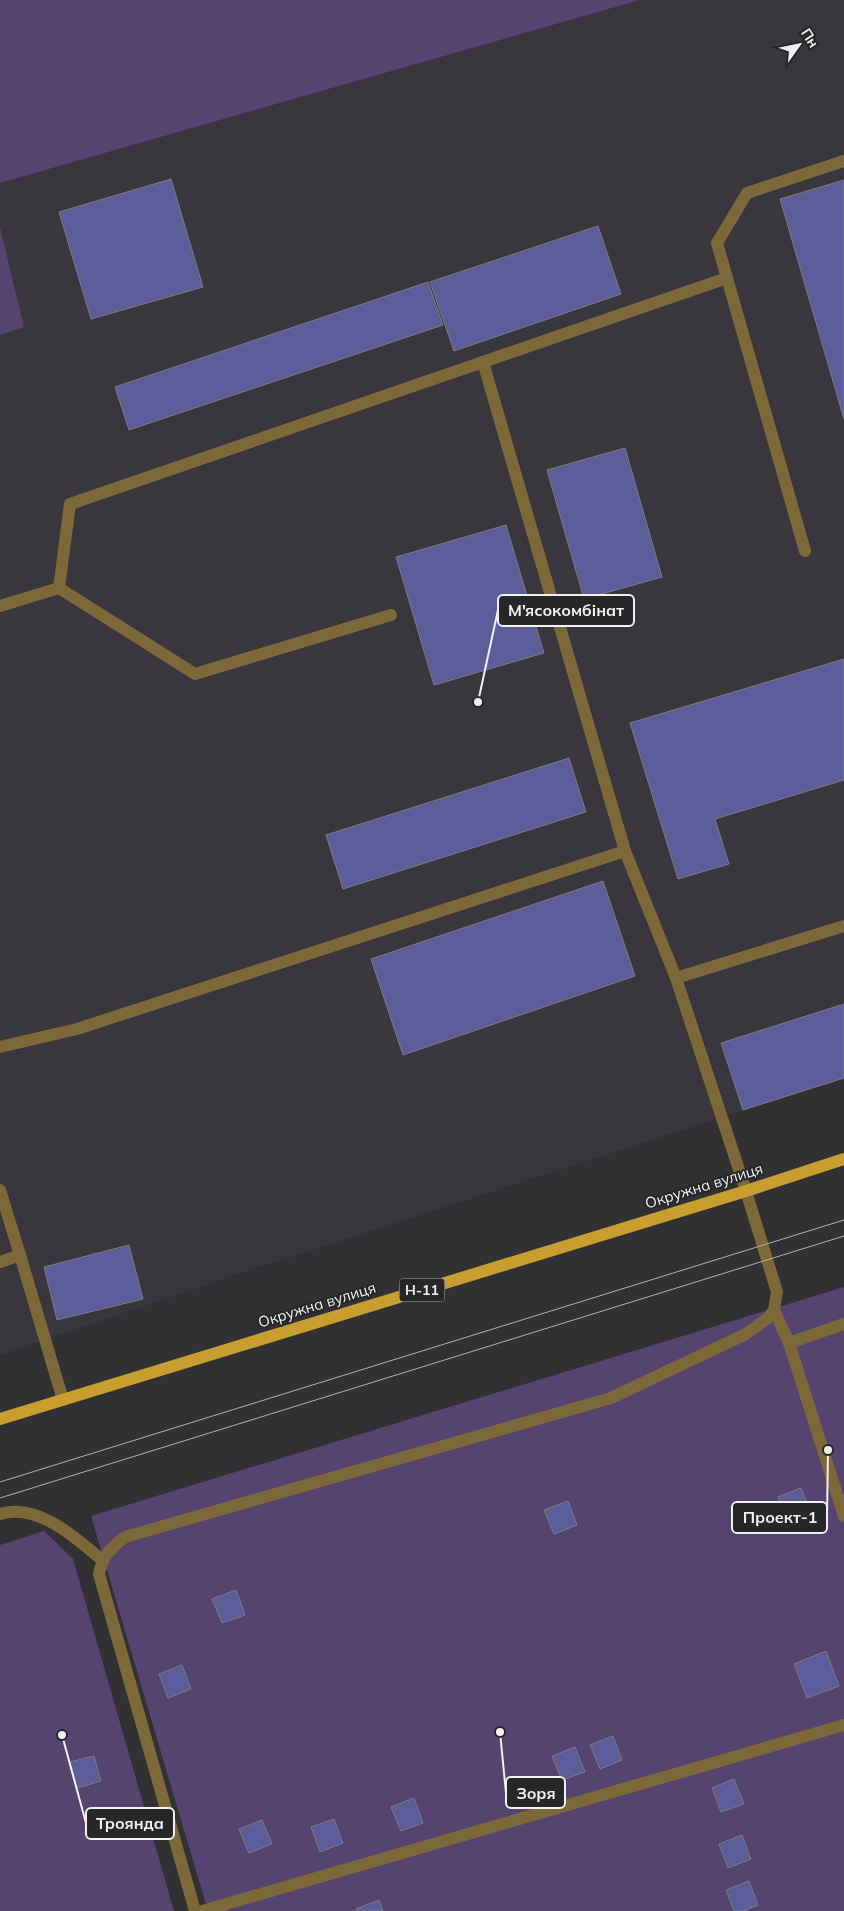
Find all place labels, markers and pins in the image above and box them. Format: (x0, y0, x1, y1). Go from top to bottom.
callout: М'ясокомбінат (498, 595, 634, 626)
callout: Проект-1 (732, 1502, 827, 1533)
callout: Зоря (506, 1777, 565, 1808)
callout: Троянда (86, 1808, 174, 1839)

